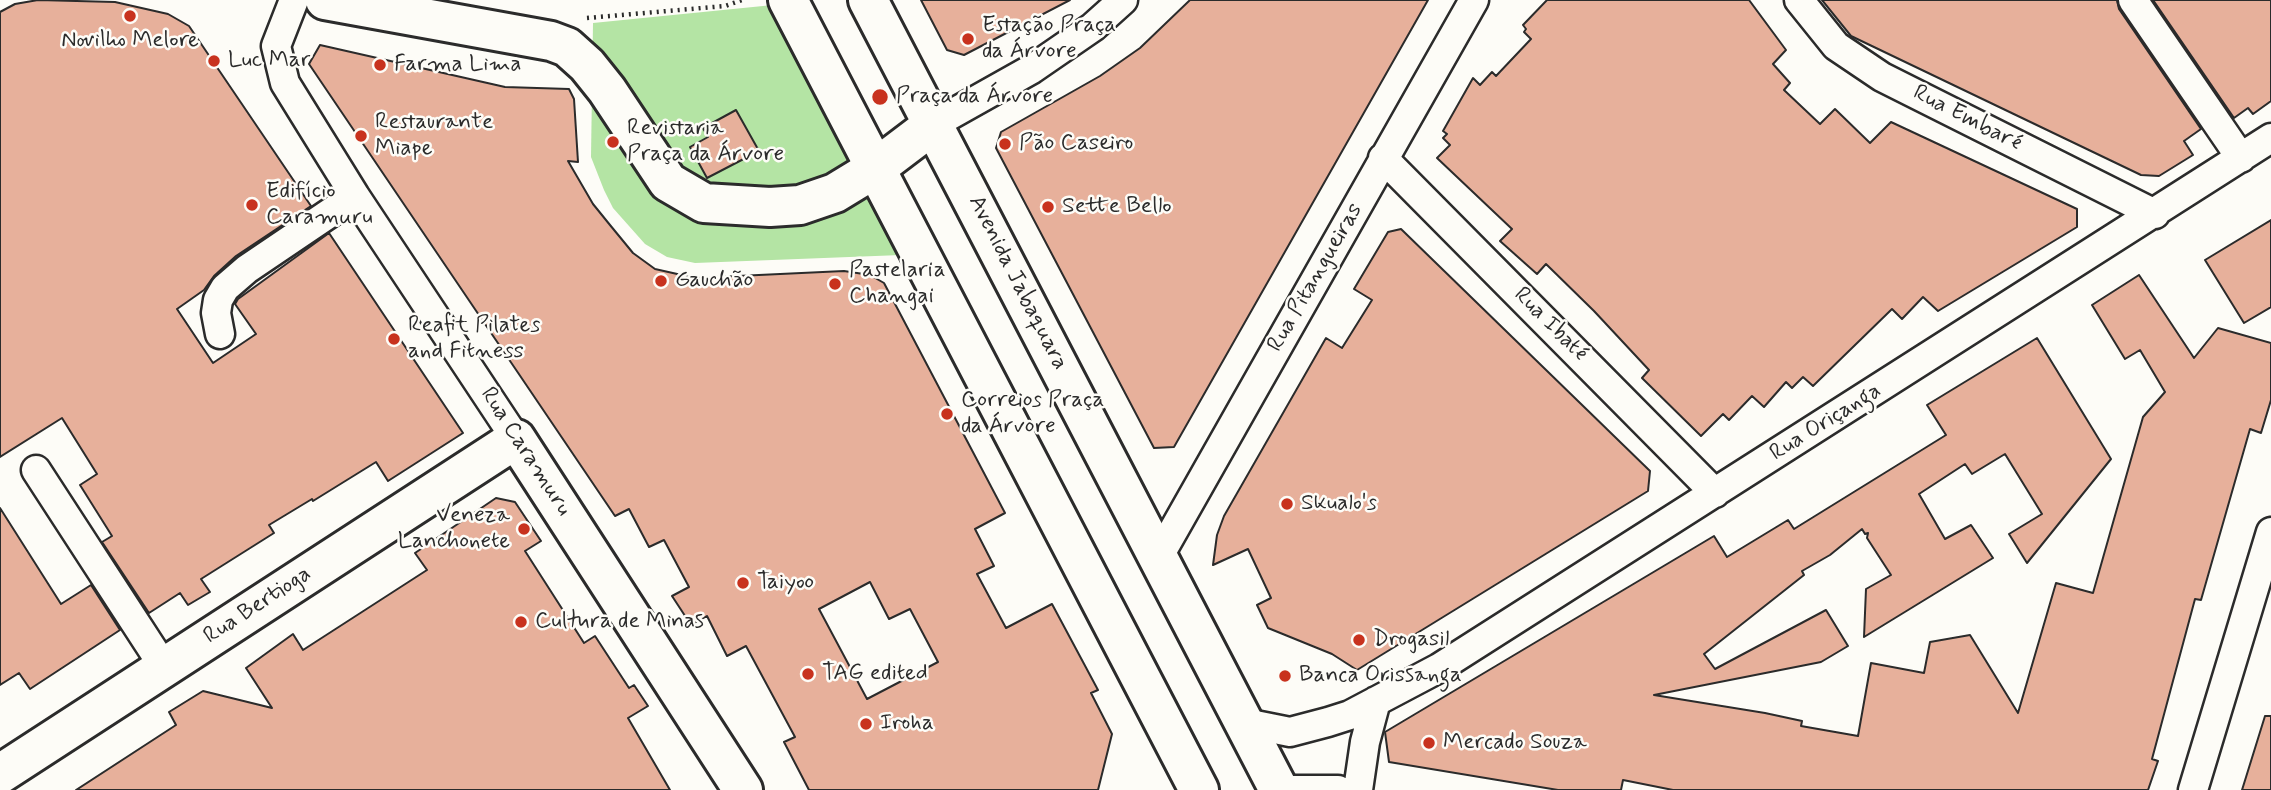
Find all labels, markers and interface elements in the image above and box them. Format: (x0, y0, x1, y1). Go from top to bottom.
marker: Novilho Melore (122, 8, 138, 24)
place label: Estação Praça da Árvore (982, 12, 1116, 66)
place label: Novilho Melore (61, 27, 199, 55)
marker: Estação Praça da Árvore (960, 31, 976, 47)
place label: Luc Mar (228, 47, 310, 75)
place label: Farma Lima (394, 51, 522, 79)
marker: Luc Mar (206, 53, 222, 69)
marker: Farma Lima (372, 57, 388, 73)
street label: Rua Embaré (1908, 80, 2026, 158)
place label: Praça da Árvore (896, 83, 1053, 111)
marker: Praça da Árvore (870, 87, 890, 107)
place label: Restaurante Miape (375, 109, 493, 163)
place label: Revistaria Praça da Árvore (627, 115, 784, 169)
marker: Restaurante Miape (353, 128, 369, 144)
place label: Pão Caseiro (1019, 130, 1133, 158)
marker: Revistaria Praça da Árvore (605, 134, 621, 150)
marker: Pão Caseiro (997, 136, 1013, 152)
place label: Edifício Caramuru (266, 178, 373, 232)
street label: Avenida Jabaquara (961, 191, 1073, 375)
place label: Sette Bello (1062, 193, 1172, 221)
marker: Edifício Caramuru (244, 197, 260, 213)
marker: Sette Bello (1040, 199, 1056, 215)
street label: Rua Pitangueiras (1262, 199, 1370, 357)
place label: Pastelaria Changai (849, 257, 946, 311)
place label: Gauchão (675, 267, 753, 295)
marker: Gauchão (653, 273, 669, 289)
marker: Pastelaria Changai (827, 276, 843, 292)
street label: Rua Ibaté (1507, 282, 1593, 368)
place label: Reafit Pilates and Fitness (408, 312, 540, 366)
marker: Reafit Pilates and Fitness (386, 331, 402, 347)
street label: Rua Oriçanga (1765, 378, 1887, 468)
street label: Rua Caramuru (473, 382, 577, 522)
place label: Correios Praça da Árvore (961, 387, 1104, 441)
marker: Correios Praça da Árvore (939, 406, 955, 422)
place label: Skualo's (1301, 490, 1377, 518)
marker: Skualo's (1279, 496, 1295, 512)
place label: Veneza Lanchonete (398, 502, 510, 556)
marker: Veneza Lanchonete (516, 521, 532, 537)
street label: Rua Bertioga (199, 561, 317, 651)
place label: Taiyoo (757, 569, 814, 597)
marker: Taiyoo (735, 575, 751, 591)
place label: Cultura de Minas (535, 608, 704, 636)
marker: Cultura de Minas (513, 614, 529, 630)
place label: Drogasil (1373, 626, 1449, 654)
marker: Drogasil (1351, 632, 1367, 648)
place label: TAG edited (822, 660, 928, 688)
place label: Banca Orissanga (1299, 662, 1462, 690)
marker: TAG edited (800, 666, 816, 682)
marker: Banca Orissanga (1277, 668, 1293, 684)
place label: Iroha (880, 710, 934, 738)
marker: Iroha (858, 716, 874, 732)
place label: Mercado Souza (1443, 729, 1587, 757)
marker: Mercado Souza (1421, 735, 1437, 751)

